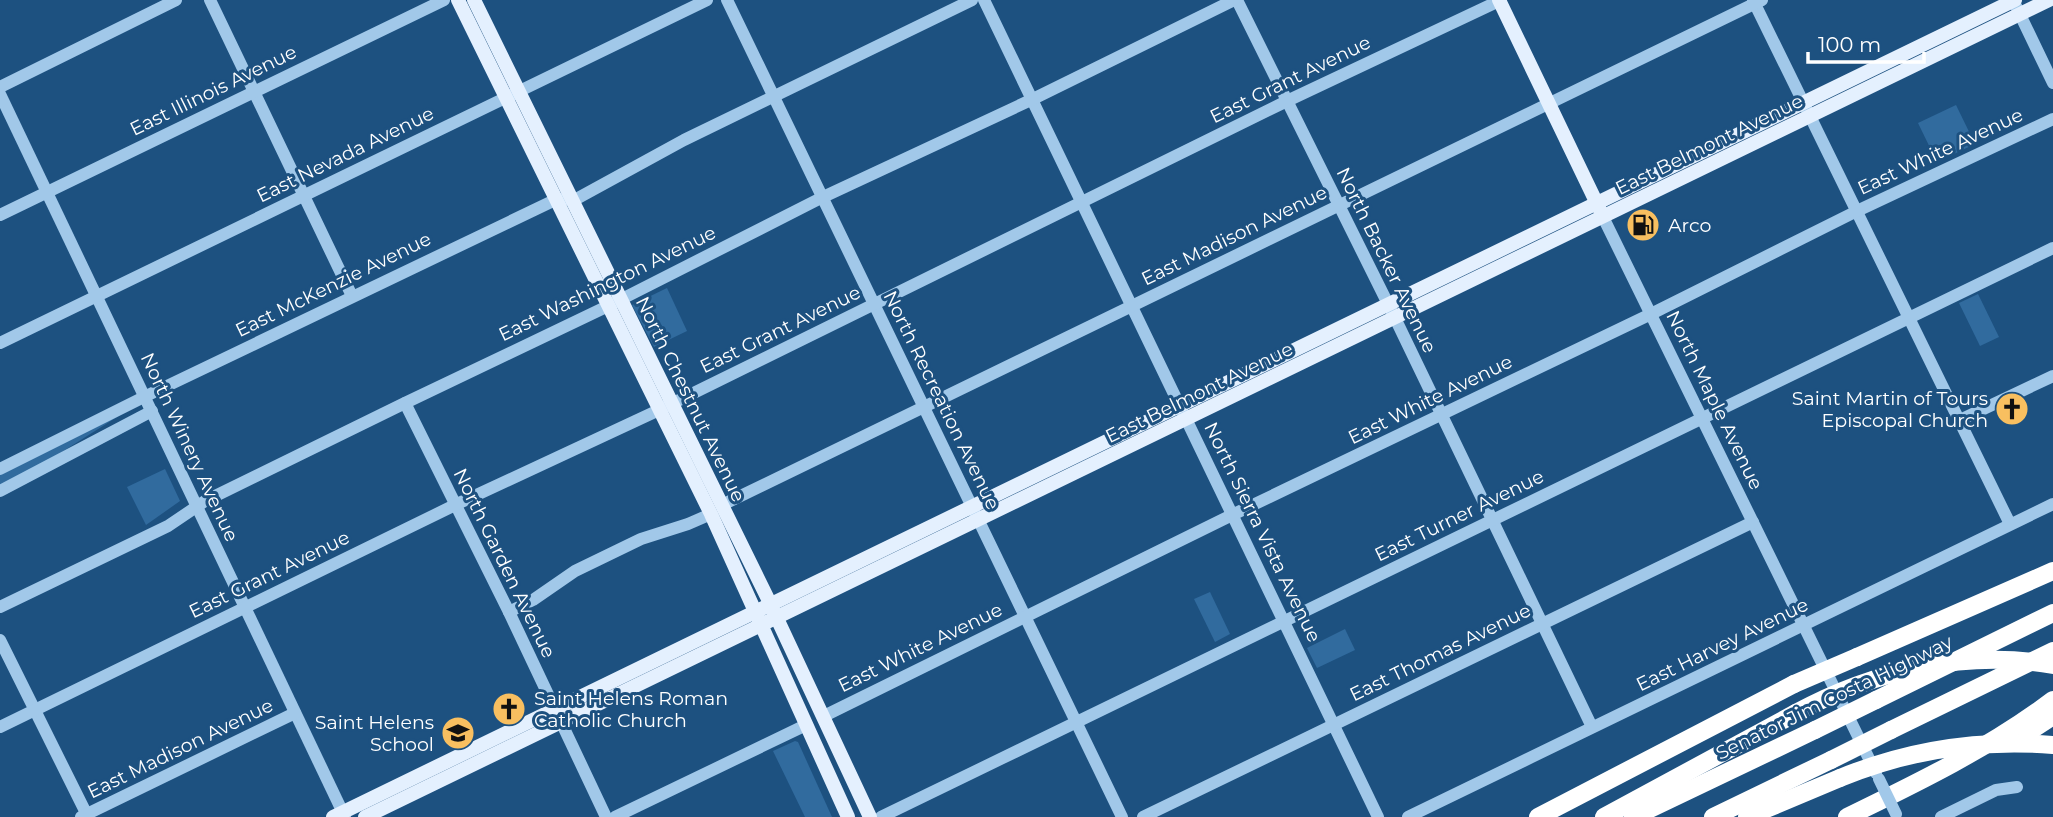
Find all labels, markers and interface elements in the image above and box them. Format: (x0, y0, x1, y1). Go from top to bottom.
scale bar (1808, 21, 1924, 65)
street label: East Grant Avenue (1206, 31, 1374, 128)
text: 100 m (1818, 32, 1881, 57)
street label: East Illinois Avenue (126, 40, 300, 141)
street label: East Belmont Avenue (1612, 89, 1807, 200)
street label: East Nevada Avenue (253, 102, 438, 207)
street label: East White Avenue (1854, 103, 2027, 200)
street label: North Backer Avenue (1332, 164, 1442, 357)
street label: East Madison Avenue (1138, 180, 1331, 290)
fuel station icon: Arco (1624, 206, 1662, 244)
place label: Arco (1668, 214, 1712, 237)
street label: East Washington Avenue (495, 221, 720, 346)
street label: East McKenzie Avenue (232, 227, 435, 342)
street label: East Grant Avenue (696, 281, 864, 378)
street label: North Recreation Avenue (878, 287, 1005, 513)
street label: North Chestnut Avenue (631, 293, 750, 506)
street label: North Maple Avenue (1661, 307, 1768, 493)
street label: East Belmont Avenue (1102, 337, 1297, 448)
street label: North Winery Avenue (136, 349, 243, 545)
street label: East White Avenue (1344, 350, 1516, 449)
place label: Saint Martin of Tours Episcopal Church (1792, 387, 1988, 432)
church icon: Saint Martin of Tours Episcopal Church (1993, 390, 2031, 428)
street label: North Sierra Vista Avenue (1199, 418, 1326, 646)
street label: North Garden Avenue (449, 465, 560, 662)
street label: East Turner Avenue (1371, 465, 1548, 566)
street label: East Grant Avenue (185, 526, 353, 623)
street label: East Harvey Avenue (1632, 593, 1812, 696)
street label: East White Avenue (834, 598, 1006, 697)
street label: East Thomas Avenue (1346, 599, 1535, 706)
street label: Senator Jim Costa Highway (1712, 630, 1957, 765)
place label: Saint Helens Roman Catholic Church (534, 687, 728, 732)
church icon: Saint Helens Roman Catholic Church (490, 690, 528, 728)
street label: East Madison Avenue (84, 693, 277, 803)
place label: Saint Helens School (315, 711, 434, 756)
school or university icon: Saint Helens School (439, 714, 477, 752)

